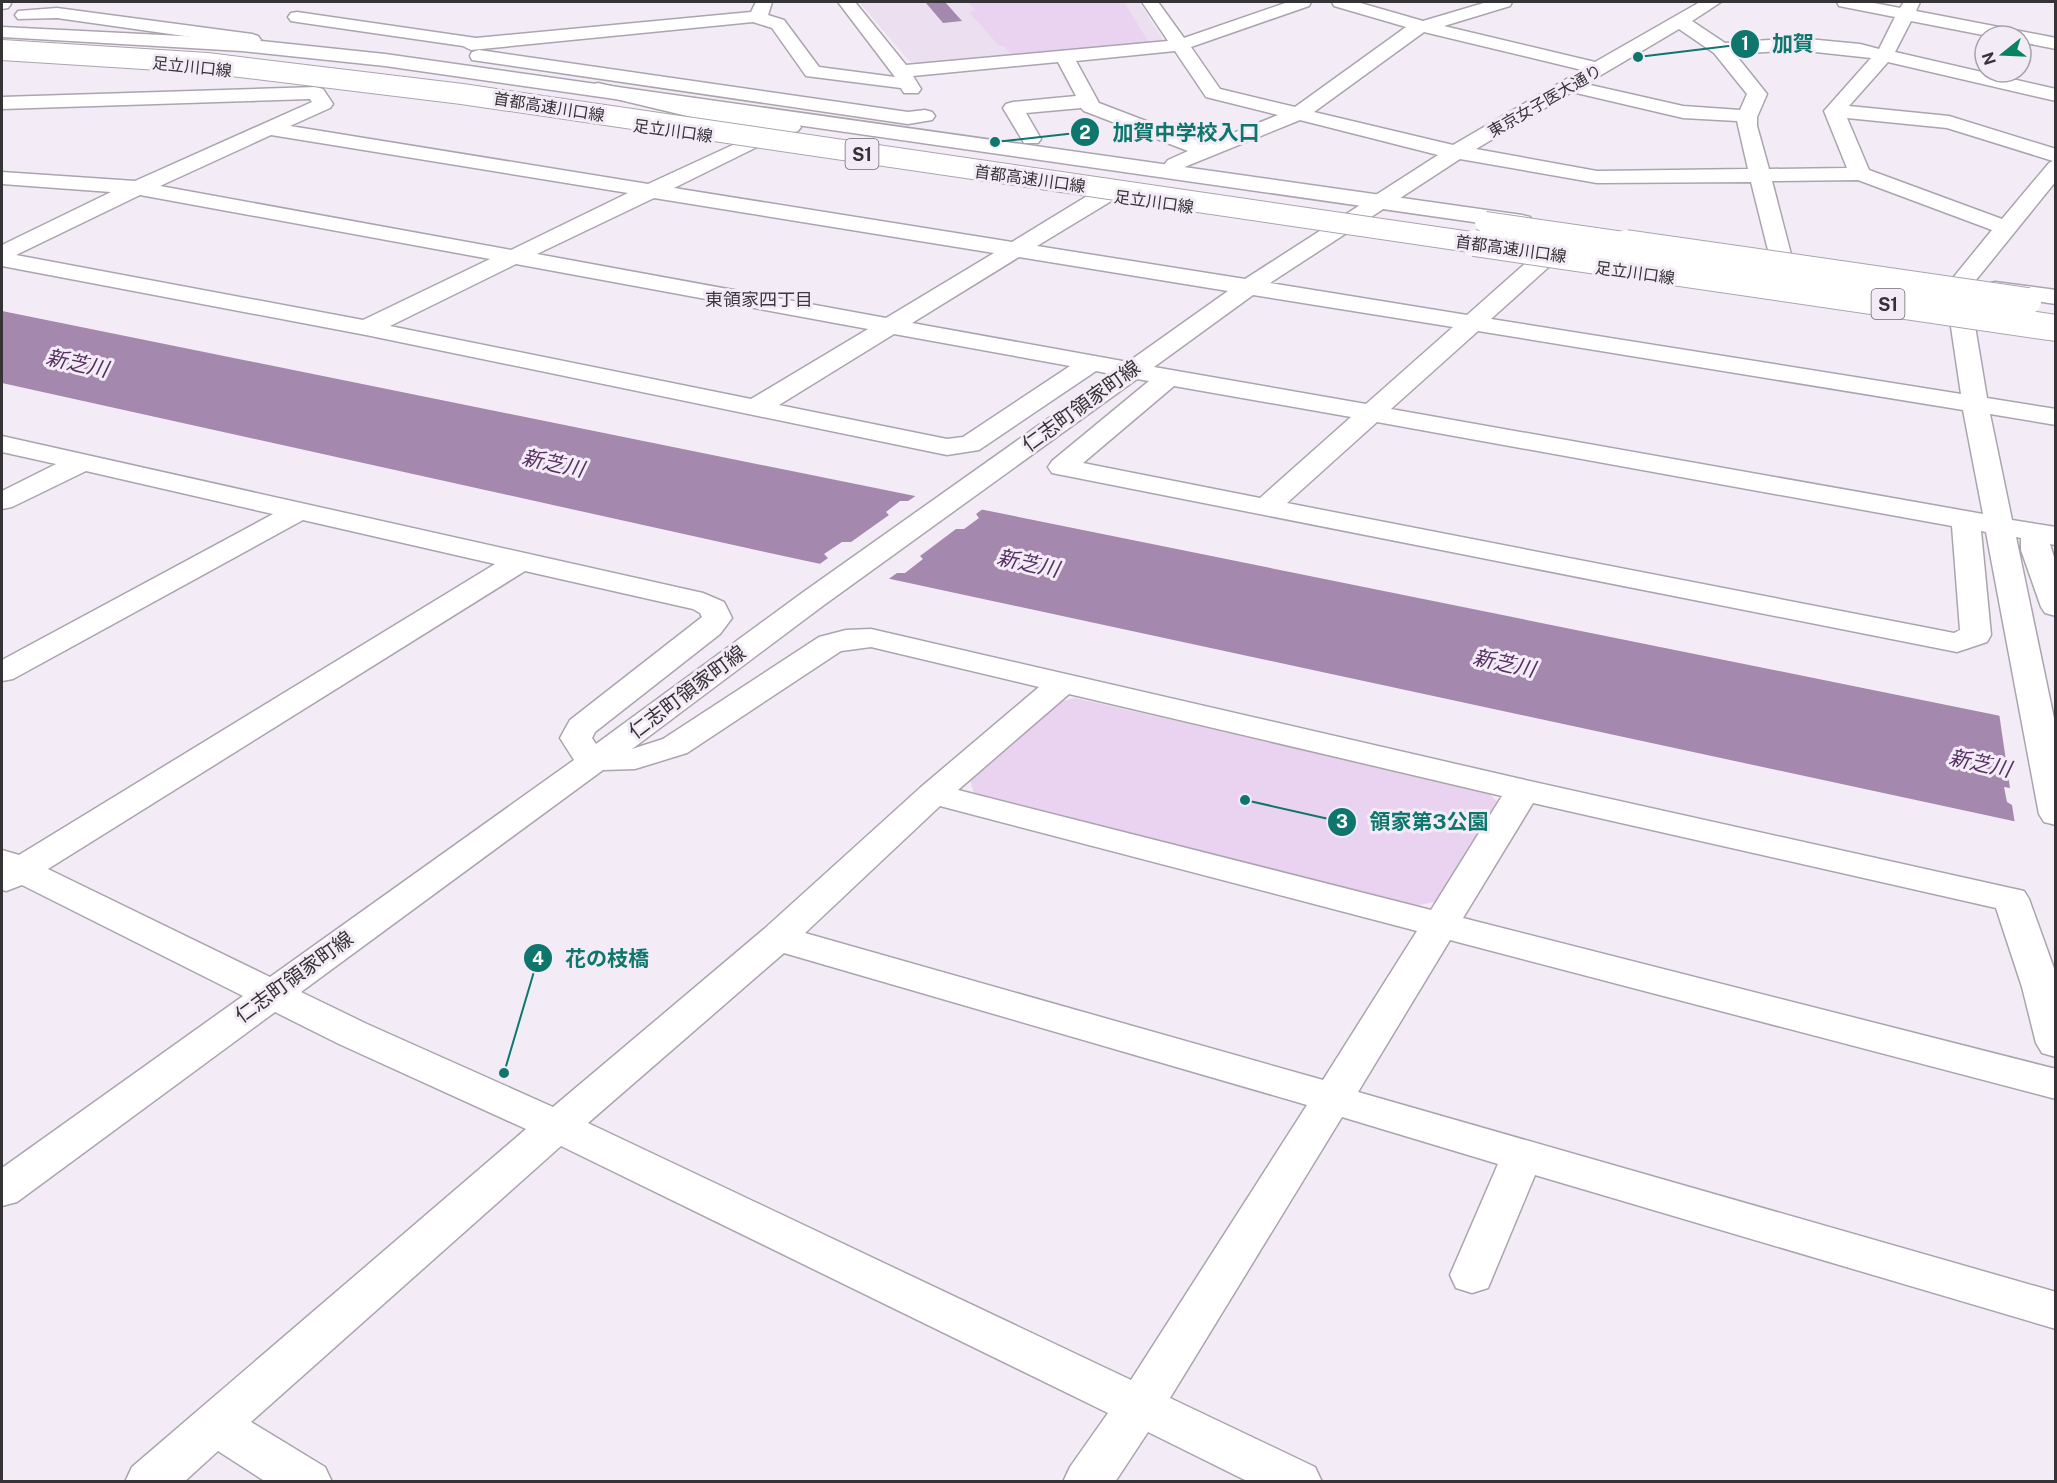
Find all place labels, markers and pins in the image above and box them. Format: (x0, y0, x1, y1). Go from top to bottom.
callout: 加賀 (1730, 24, 1826, 63)
callout: 加賀中学校入口 (1070, 113, 1271, 152)
callout: 領家第3公園 (1327, 803, 1500, 842)
callout: 花の枝橋 (523, 939, 661, 978)

